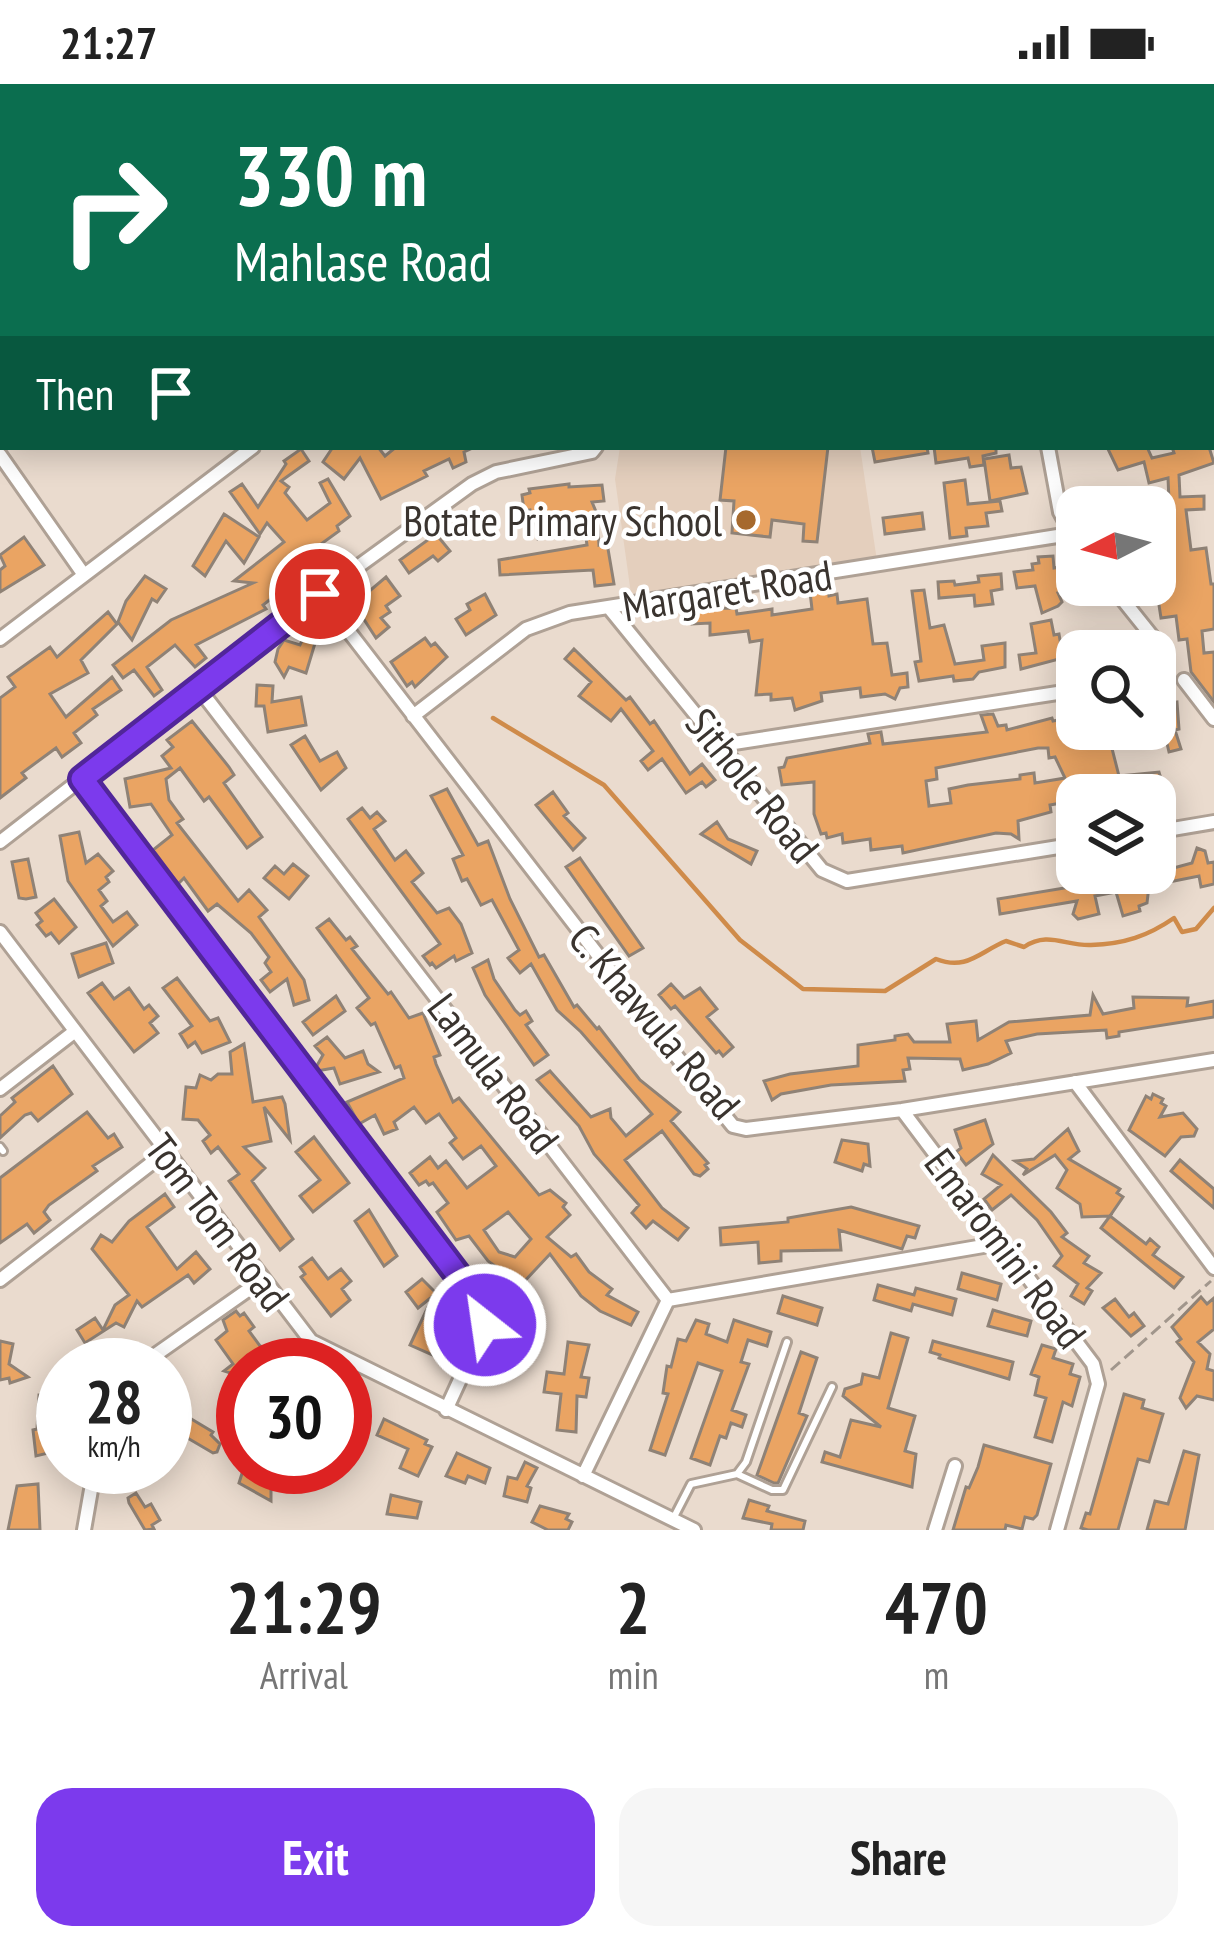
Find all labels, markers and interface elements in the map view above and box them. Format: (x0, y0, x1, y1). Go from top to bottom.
text: 21:27 (60, 13, 157, 71)
text: 330 m (234, 120, 427, 229)
icon: right (36, 132, 192, 288)
text: Mahlase Road (234, 226, 492, 296)
icon: arrive (138, 360, 204, 426)
text: Then (36, 364, 114, 422)
north arrow (1056, 486, 1176, 606)
map controls (1056, 486, 1176, 894)
place label: Botate Primary School (403, 493, 722, 548)
marker: Botate Primary School (733, 507, 759, 533)
pin (269, 543, 371, 645)
street label: Margaret Road (619, 546, 835, 634)
icon: arrive (287, 561, 353, 627)
button: search (1056, 630, 1176, 750)
street label: Sithole Road (674, 697, 832, 873)
button: layers (1056, 774, 1176, 894)
street label: C. Khawula Road (557, 912, 753, 1130)
street label: Lamula Road (416, 982, 572, 1164)
street label: Tom Tom Road (133, 1122, 303, 1322)
street label: Emaromini Road (913, 1137, 1099, 1359)
position arrow (422, 1262, 548, 1388)
speed limit sign: 30 (216, 1338, 372, 1494)
text: 28 (85, 1362, 143, 1440)
text: km/h (87, 1426, 141, 1465)
text: 21:29 (226, 1560, 382, 1653)
text: 2 (616, 1560, 650, 1653)
text: 470 (885, 1560, 988, 1653)
text: Arrival (260, 1649, 348, 1700)
text: min (608, 1649, 659, 1700)
text: m (924, 1649, 949, 1700)
button: Exit (36, 1788, 595, 1926)
button: Share (619, 1788, 1178, 1926)

